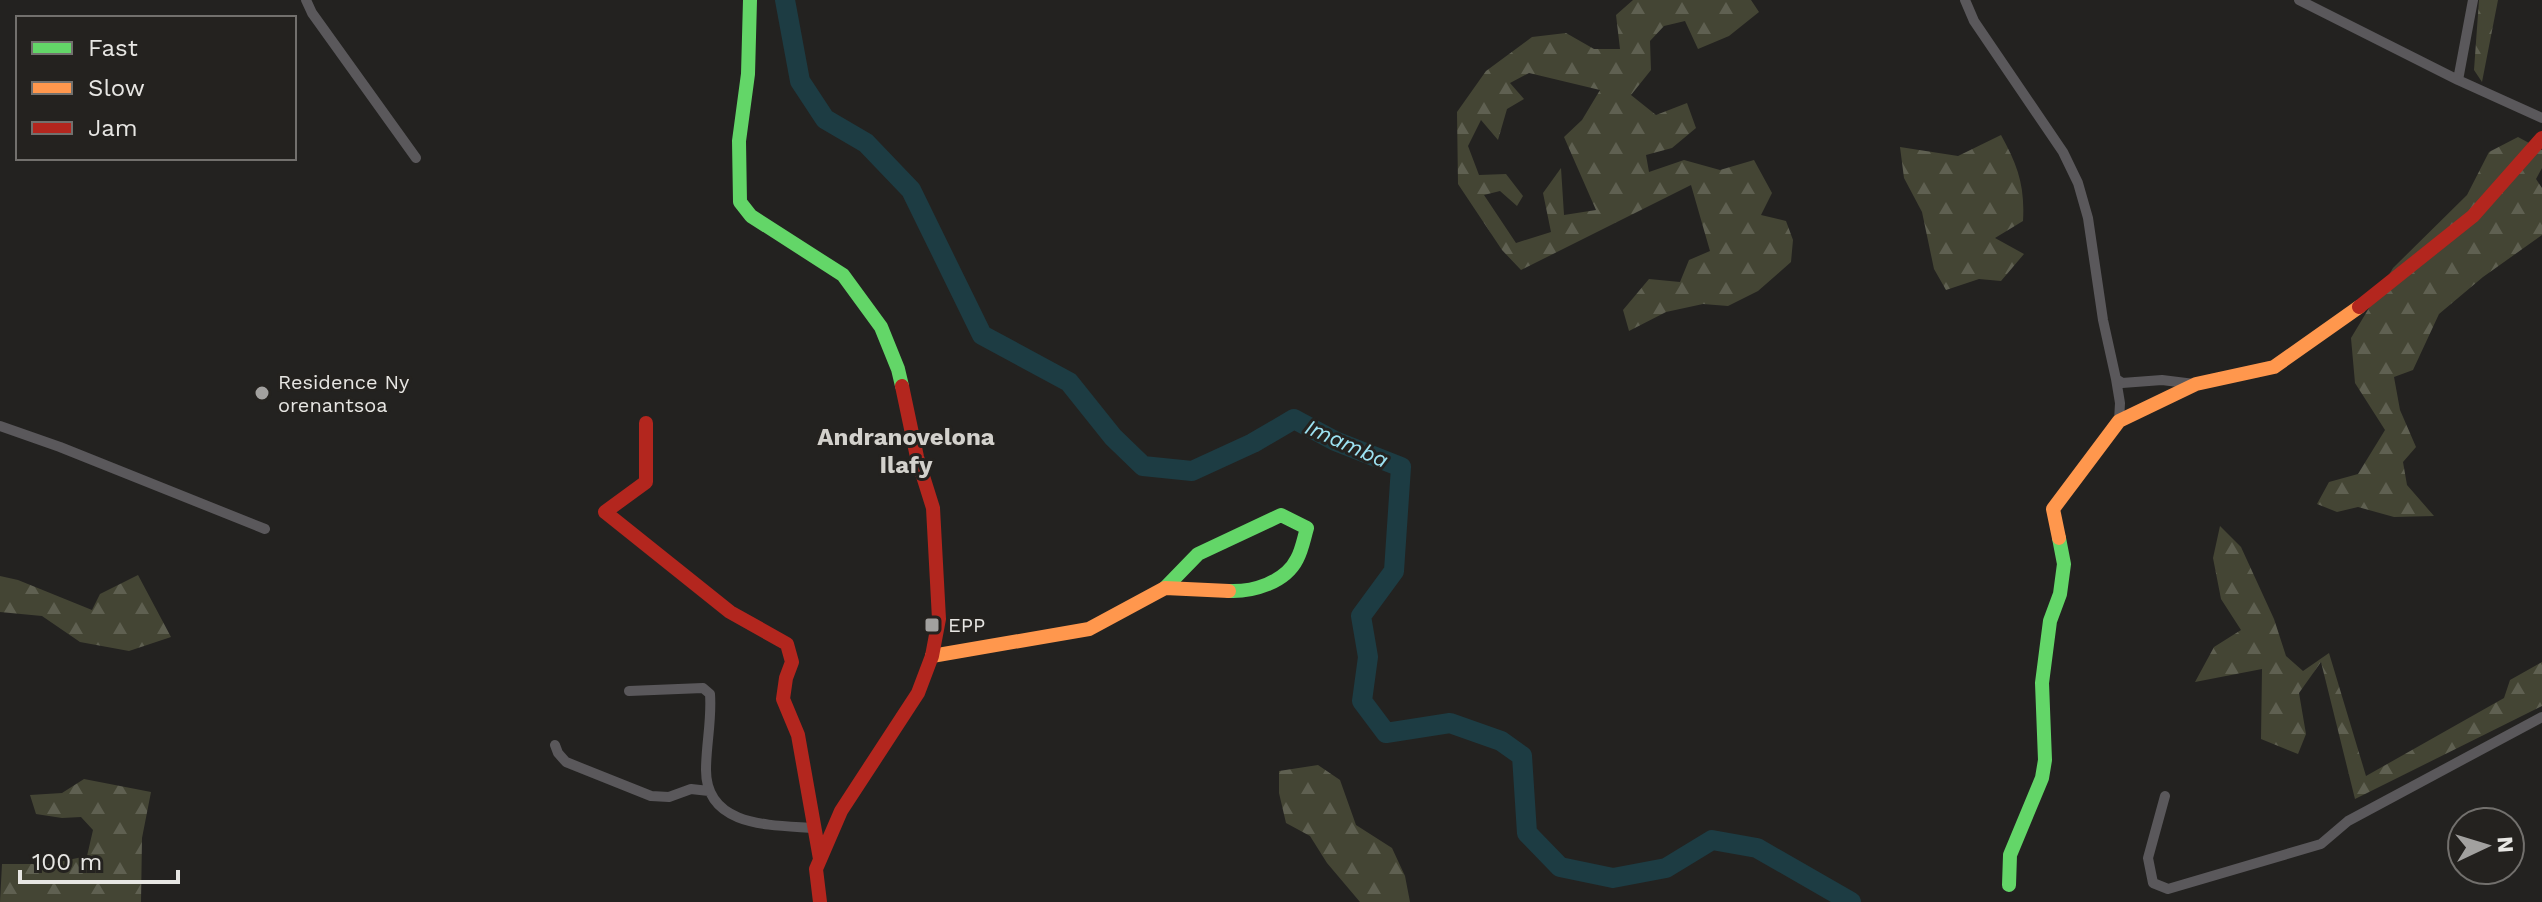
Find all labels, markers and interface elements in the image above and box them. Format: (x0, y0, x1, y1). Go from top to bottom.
legend (16, 16, 296, 160)
text: Fast (88, 34, 138, 62)
text: Slow (88, 74, 145, 102)
text: Jam (88, 114, 138, 142)
place label: Residence Ny orenantsoa (278, 370, 410, 417)
marker: Residence Ny orenantsoa (253, 384, 271, 402)
water label: Imamba (1302, 414, 1392, 473)
district label: Andranovelona Ilafy (817, 423, 995, 479)
place label: EPP (948, 613, 985, 637)
marker: EPP (923, 616, 941, 634)
north arrow (2446, 806, 2526, 886)
scale bar (20, 834, 178, 884)
text: N (2492, 836, 2518, 854)
text: 100 m (32, 848, 102, 876)

